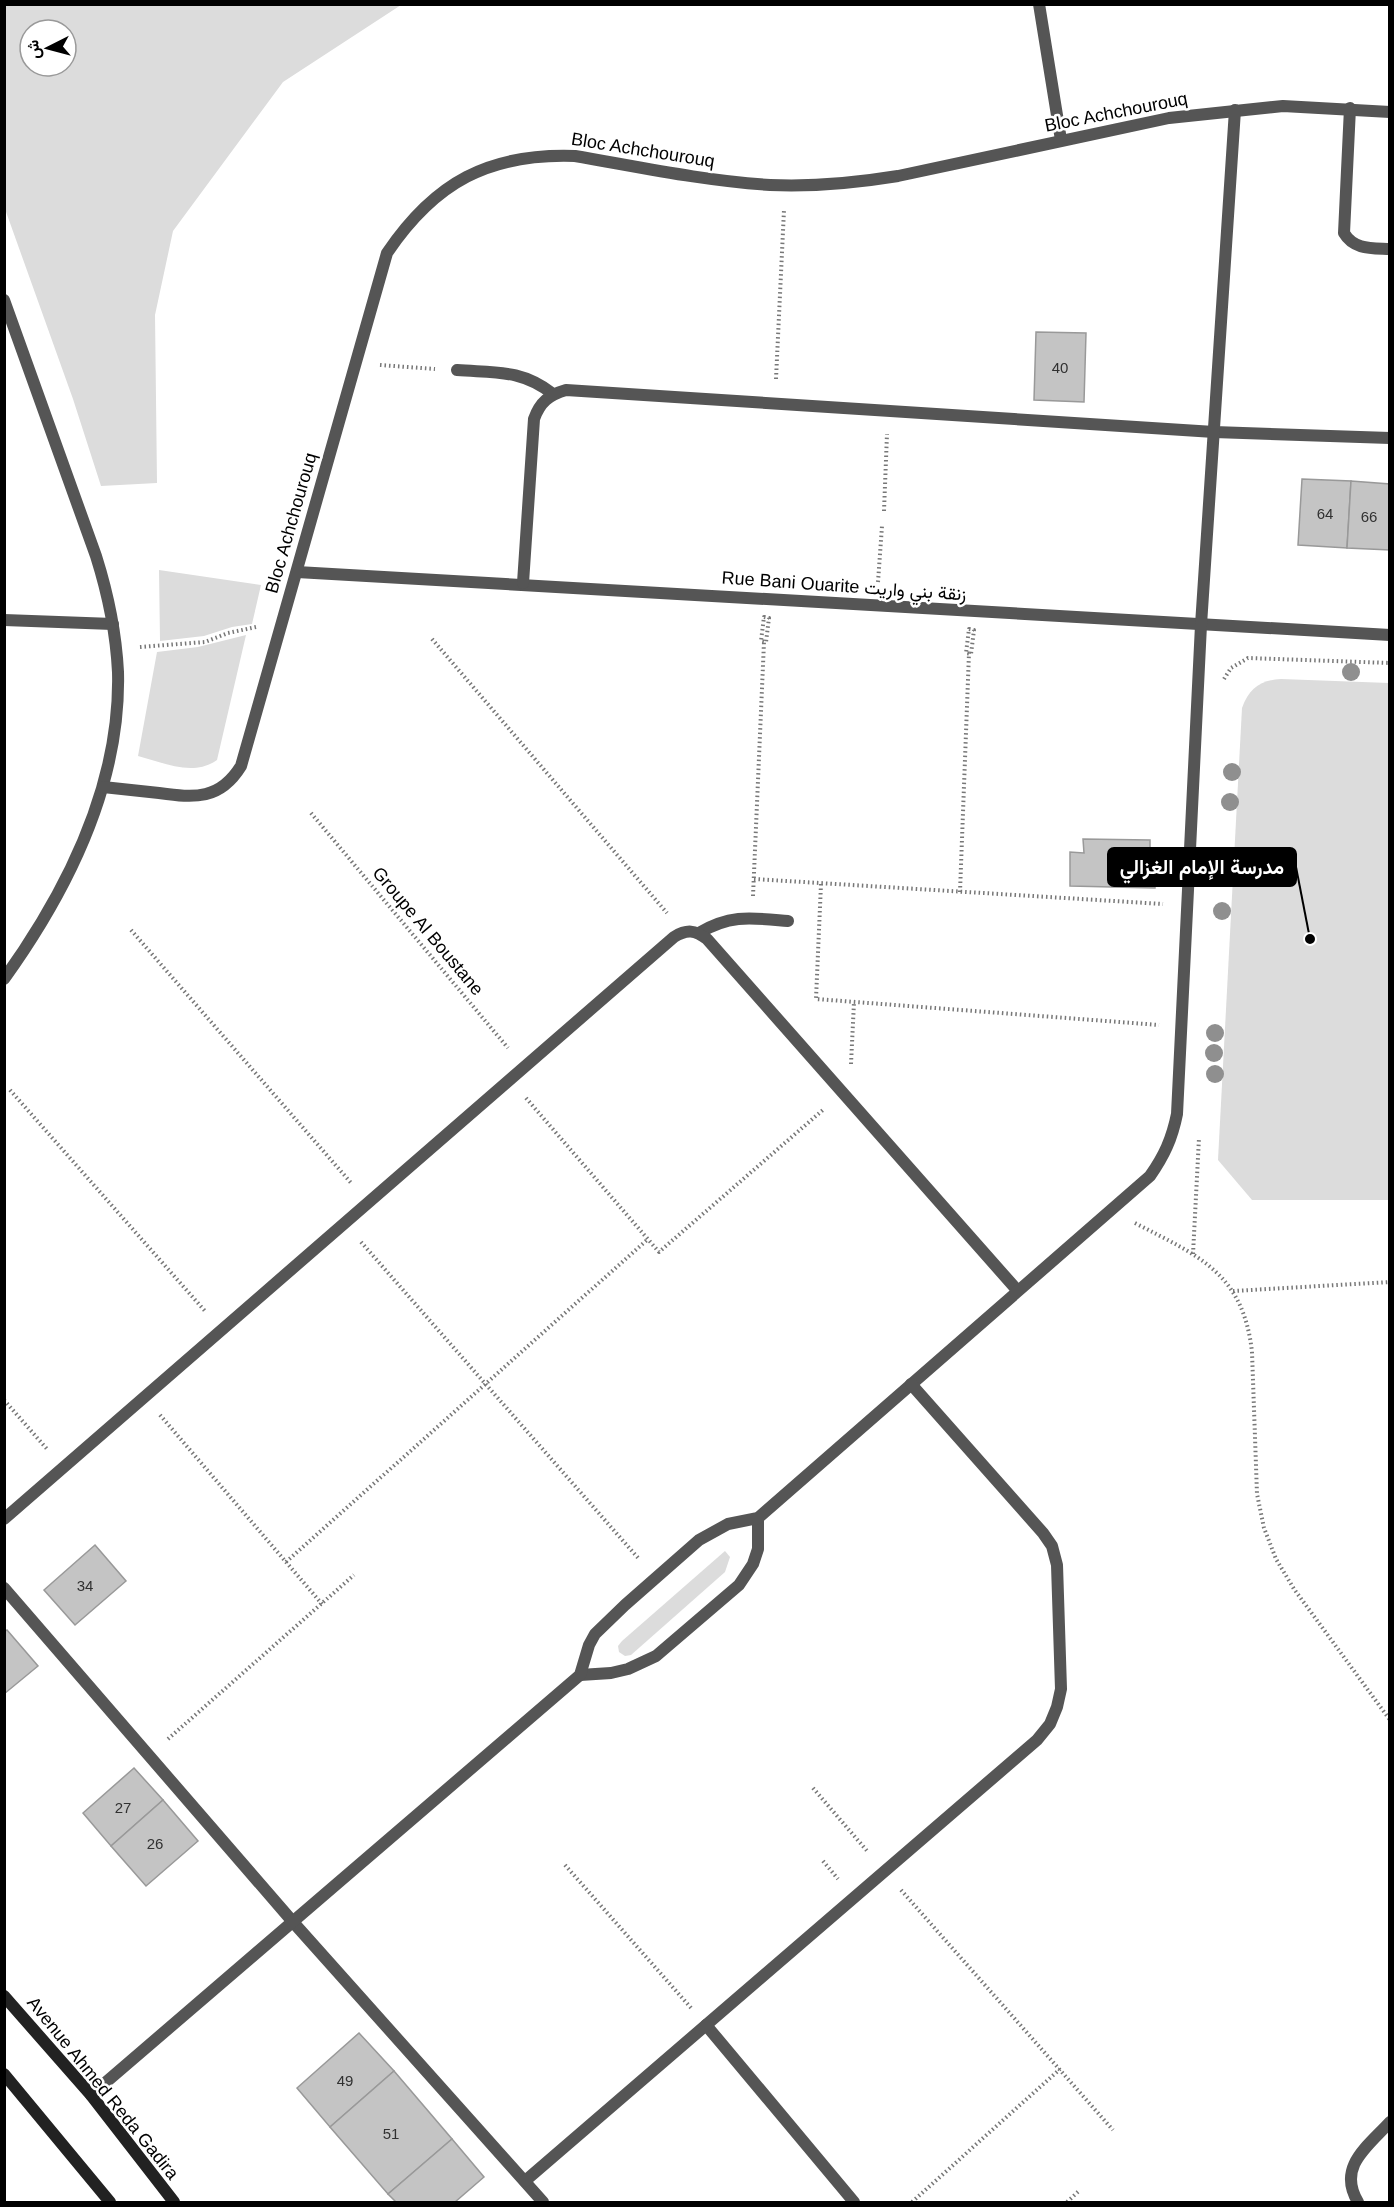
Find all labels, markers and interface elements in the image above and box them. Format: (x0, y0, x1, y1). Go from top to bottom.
north arrow (18, 18, 78, 78)
text: ش (24, 39, 44, 60)
street label: Bloc Achchourouq (1043, 88, 1189, 136)
street label: Bloc Achchourouq (570, 129, 716, 171)
house number: 40 (1052, 359, 1068, 376)
street label: Bloc Achchourouq (261, 450, 321, 596)
house number: 64 (1317, 505, 1333, 522)
house number: 66 (1361, 508, 1377, 525)
street label: Rue Bani Ouarite زنقة بني واريت (721, 567, 967, 610)
callout: مدرسة الإمام الغزالي (1108, 848, 1296, 886)
text: مدرسة الإمام الغزالي (1120, 856, 1284, 884)
street label: Groupe Al Boustane (369, 863, 487, 999)
house number: 34 (77, 1577, 93, 1594)
house number: 27 (115, 1799, 131, 1816)
house number: 26 (147, 1835, 163, 1852)
street label: Avenue Ahmed Reda Gadira (23, 1993, 183, 2184)
house number: 49 (337, 2072, 353, 2089)
house number: 51 (383, 2125, 399, 2142)

